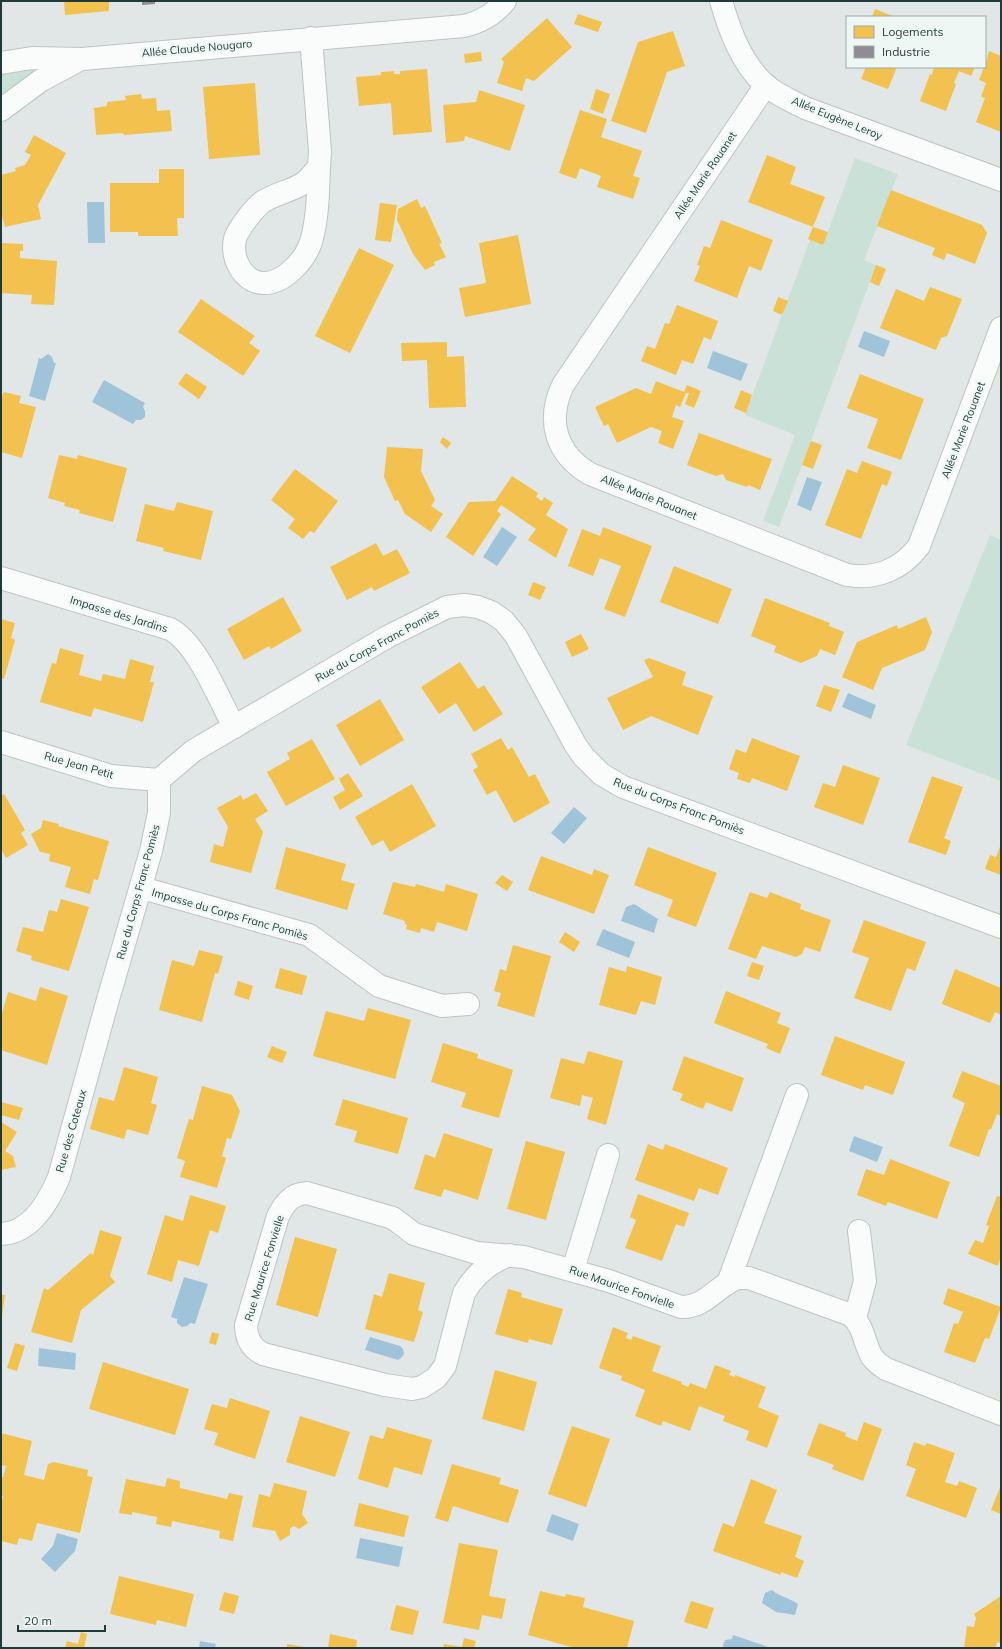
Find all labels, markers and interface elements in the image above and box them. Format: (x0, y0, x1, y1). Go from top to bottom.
legend (846, 16, 986, 68)
text: Logements (882, 24, 943, 39)
street label: Allée Claude Nougaro (141, 36, 253, 60)
text: Industrie (882, 44, 930, 59)
street label: Allée Eugène Leroy (790, 93, 885, 143)
street label: Allée Marie Rouanet (670, 128, 740, 221)
street label: Allée Marie Rouanet (938, 379, 988, 480)
street label: Allée Marie Rouanet (599, 471, 699, 523)
street label: Impasse des Jardins (68, 592, 170, 636)
street label: Rue du Corps Franc Pomiès (313, 605, 441, 685)
street label: Rue Jean Petit (43, 748, 115, 782)
street label: Rue du Corps Franc Pomiès (611, 775, 747, 837)
street label: Rue du Corps Franc Pomiès (113, 823, 163, 961)
street label: Impasse du Corps Franc Pomiès (150, 885, 310, 943)
street label: Rue des Coteaux (52, 1088, 90, 1174)
street label: Rue Maurice Fonvielle (241, 1213, 287, 1323)
street label: Rue Maurice Fonvielle (568, 1262, 676, 1312)
scale bar (18, 1607, 105, 1633)
text: 20 m (24, 1613, 52, 1628)

